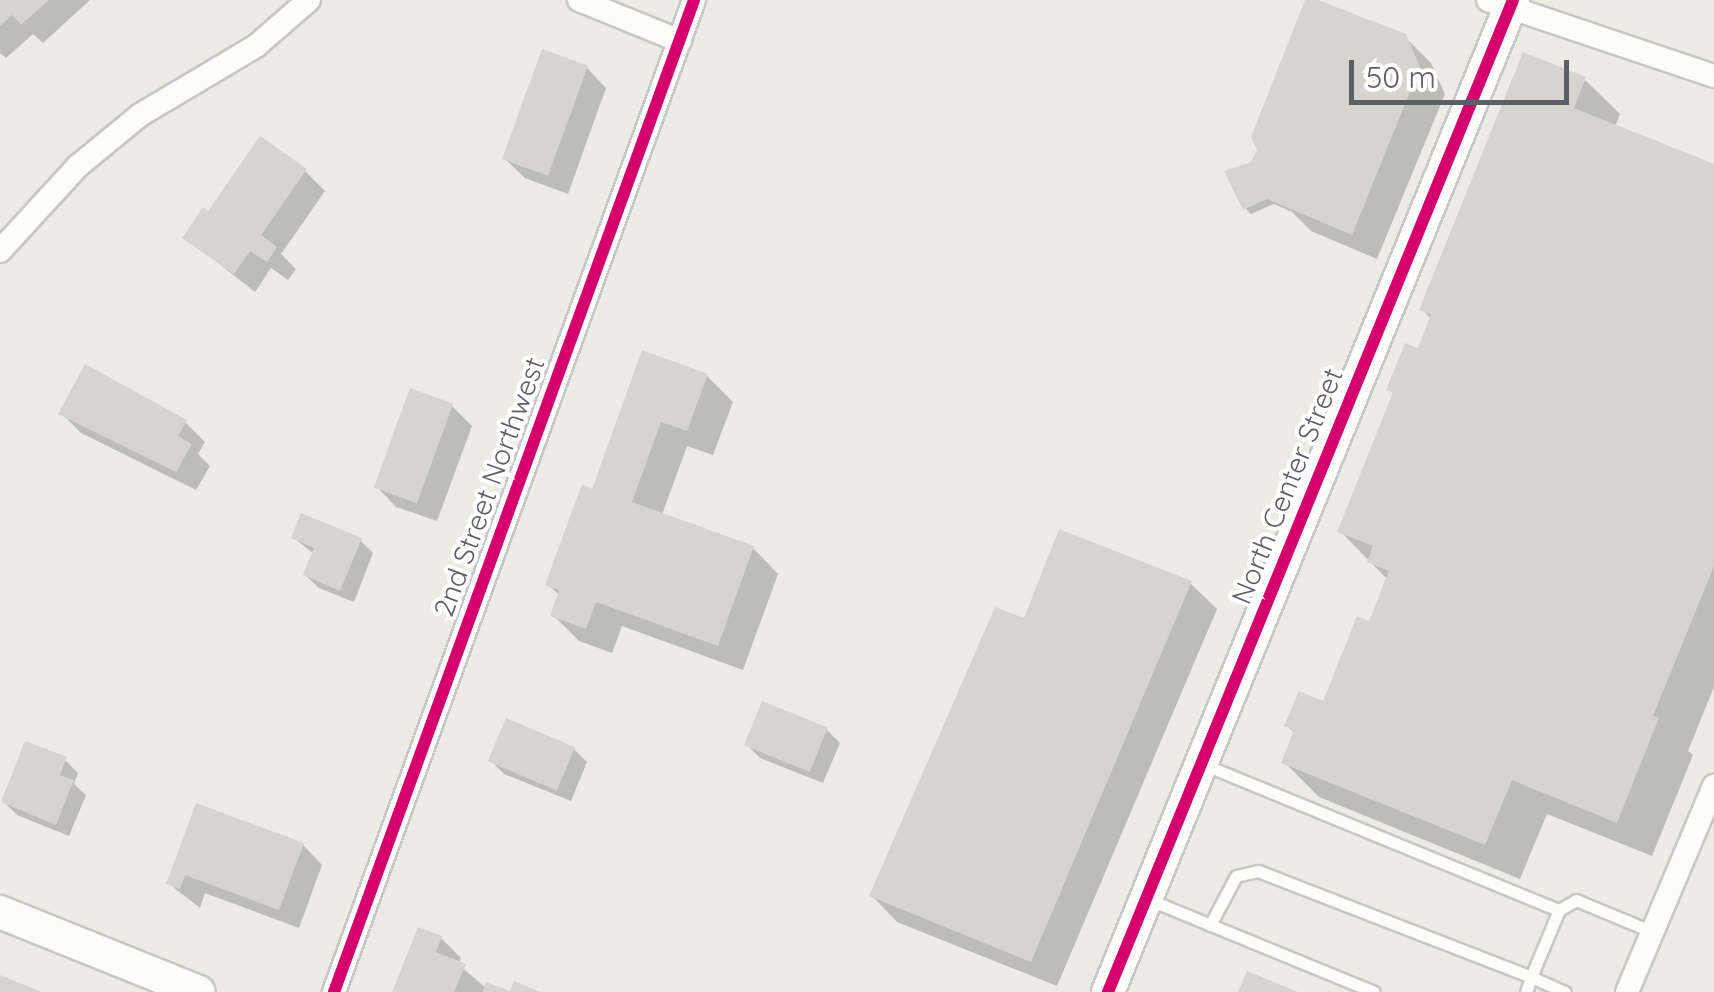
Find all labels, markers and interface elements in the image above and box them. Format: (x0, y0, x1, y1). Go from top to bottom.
scale bar (1354, 40, 1574, 102)
text: 50 m (1366, 58, 1436, 96)
street label: 2nd Street Northwest (426, 353, 552, 621)
street label: North Center Street (1224, 363, 1350, 609)

